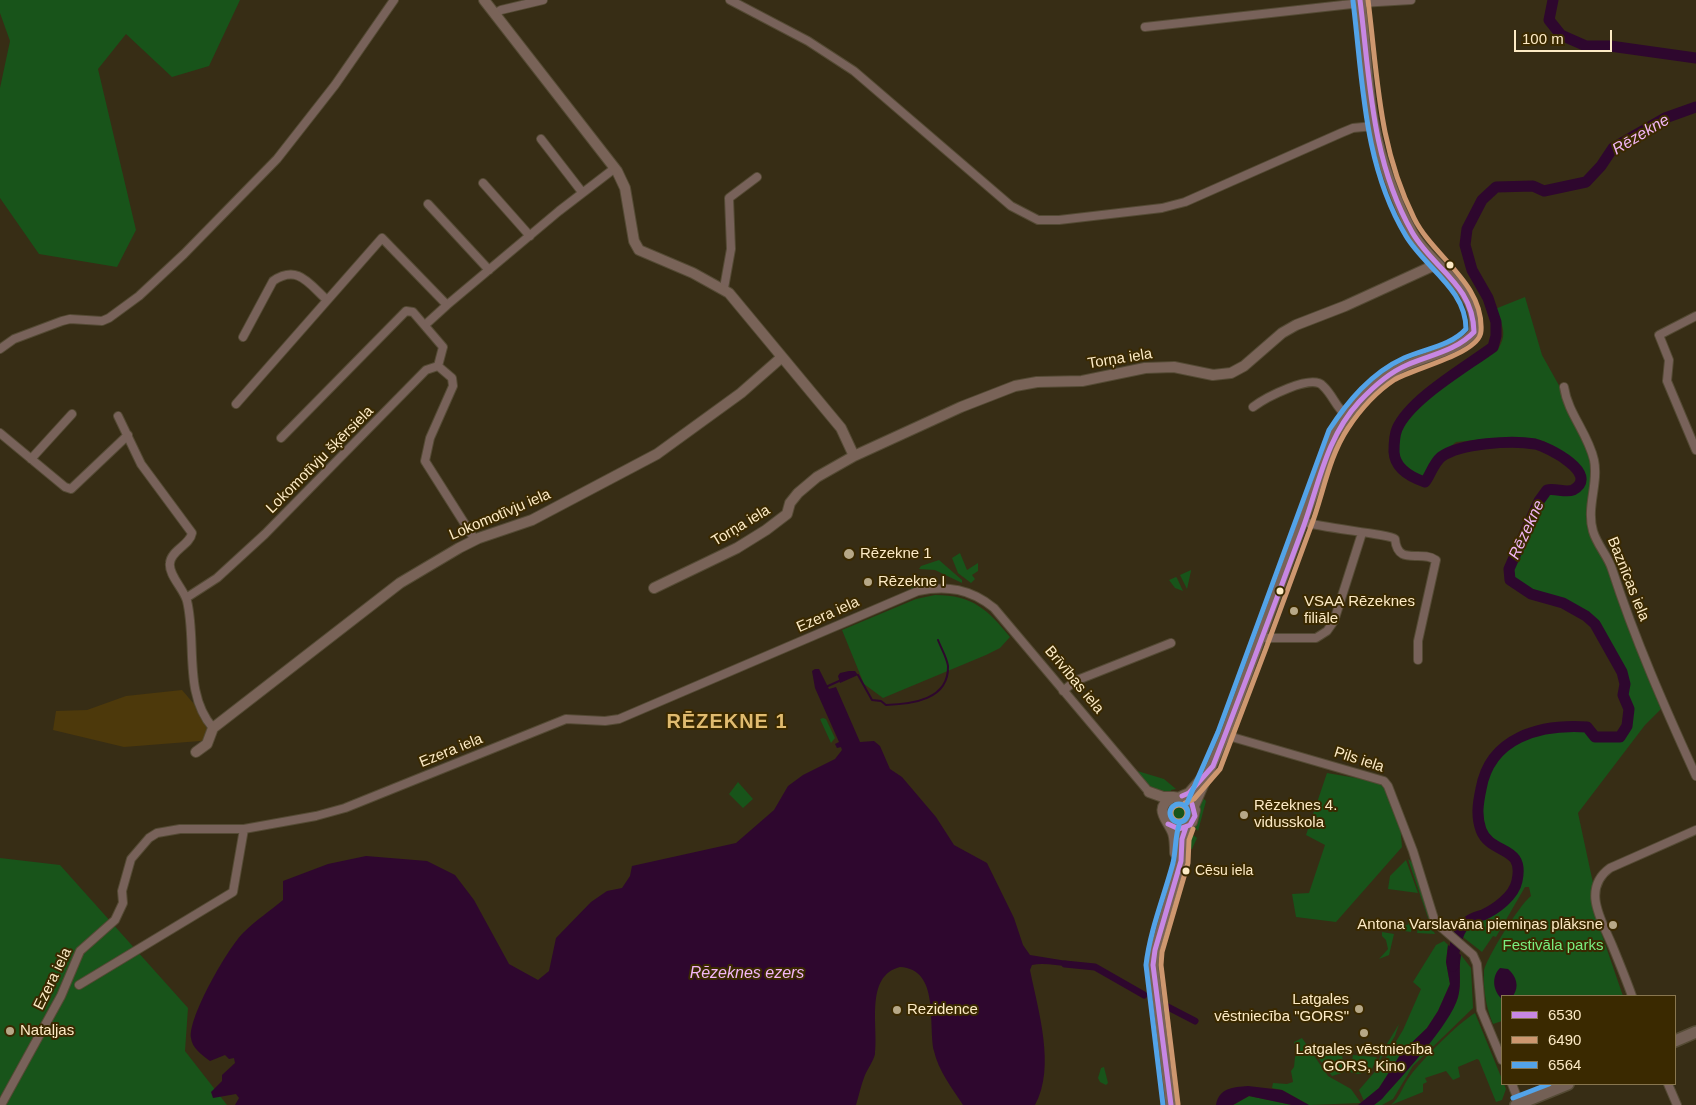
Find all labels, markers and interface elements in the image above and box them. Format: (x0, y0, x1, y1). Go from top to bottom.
scale bar (1516, 20, 1614, 52)
text: 100 m (1522, 30, 1564, 47)
water label: Rēzekne (1609, 111, 1673, 159)
unlabelled marker (1445, 260, 1455, 270)
street label: Torņa iela (1086, 345, 1154, 373)
street label: Lokomotīvju šķērsiela (263, 403, 377, 517)
street label: Lokomotīvju iela (447, 486, 553, 544)
water label: Rēzekne (1505, 497, 1549, 563)
street label: Torņa iela (708, 502, 774, 550)
street label: Baznīcas iela (1603, 534, 1653, 624)
place label: Rēzekne 1 (860, 545, 932, 563)
marker: Rēzekne 1 (842, 547, 856, 561)
place label: Rēzekne I (878, 573, 946, 591)
marker: Rēzekne I (862, 576, 874, 588)
unlabelled marker (1275, 586, 1285, 596)
street label: Ezera iela (794, 593, 862, 637)
place label: VSAA Rēzeknes filiāle (1304, 593, 1415, 628)
marker: VSAA Rēzeknes filiāle (1288, 605, 1300, 617)
street label: Brīvības iela (1041, 643, 1107, 717)
district label: RĒZEKNE 1 (665, 710, 789, 734)
street label: Ezera iela (417, 730, 485, 772)
street label: Pils iela (1332, 743, 1386, 777)
place label: Rēzeknes 4. vidusskola (1254, 797, 1337, 832)
marker: Rēzeknes 4. vidusskola (1238, 809, 1250, 821)
place label: Cēsu iela (1195, 863, 1253, 879)
marker: Cēsu iela (1181, 866, 1191, 876)
place label: Antona Varslavāna piemiņas plāksne (1357, 916, 1603, 934)
marker: Antona Varslavāna piemiņas plāksne (1607, 919, 1619, 931)
park label: Festivāla parks (1503, 937, 1603, 955)
street label: Ezera iela (30, 945, 76, 1013)
water label: Rēzeknes ezers (690, 964, 804, 984)
place label: Latgales vēstniecība "GORS" (1214, 991, 1349, 1026)
legend (1501, 995, 1676, 1085)
place label: Rezidence (907, 1001, 978, 1019)
marker: Latgales vēstniecība "GORS" (1353, 1003, 1365, 1015)
marker: Rezidence (891, 1004, 903, 1016)
text: 6530 (1548, 1006, 1581, 1023)
place label: Nataļjas (20, 1022, 74, 1040)
marker: Nataļjas (4, 1025, 16, 1037)
marker: Latgales vēstniecība GORS, Kino (1358, 1027, 1370, 1039)
text: 6490 (1548, 1031, 1581, 1048)
place label: Latgales vēstniecība GORS, Kino (1296, 1041, 1432, 1076)
text: 6564 (1548, 1056, 1581, 1073)

